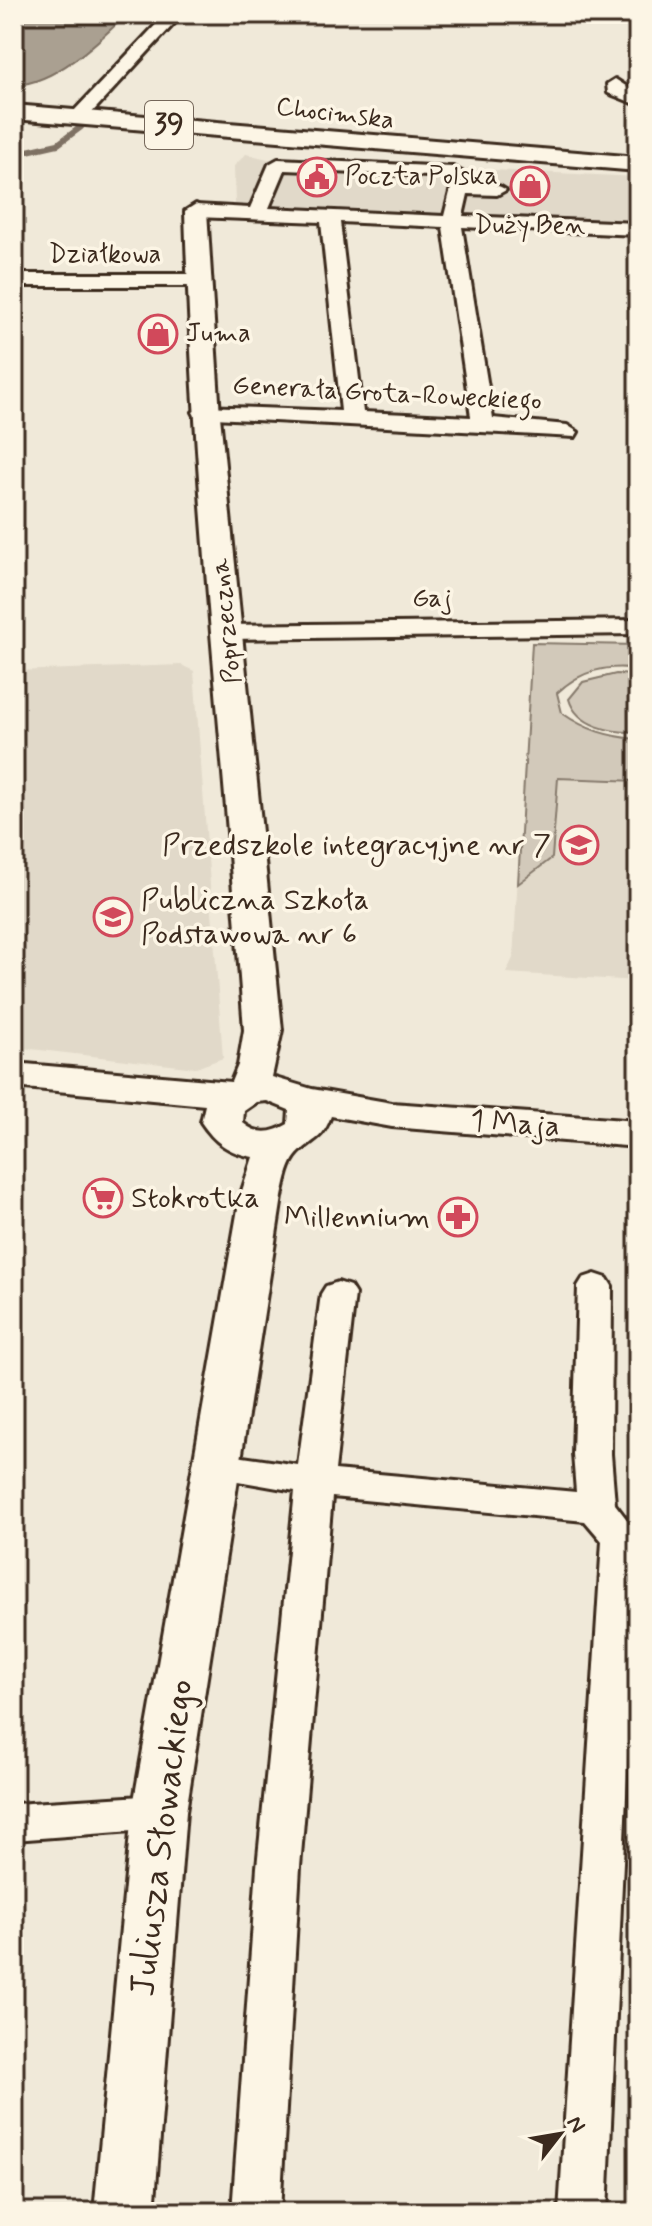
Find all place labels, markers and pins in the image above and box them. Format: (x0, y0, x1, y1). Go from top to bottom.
public building icon: Poczta Polska (296, 156, 338, 198)
place label: Poczta Polska (345, 160, 498, 194)
shop icon: Duży Ben (509, 165, 551, 207)
place label: Duży Ben (475, 209, 585, 243)
shop icon: Juma (137, 313, 179, 355)
place label: Juma (186, 317, 251, 351)
school or university icon: Przedszkole integracyjne nr 7 (558, 824, 600, 866)
place label: Przedszkole integracyjne nr 7 (162, 826, 551, 867)
place label: Publiczna Szkoła Podstawowa nr 6 (141, 881, 369, 954)
school or university icon: Publiczna Szkoła Podstawowa nr 6 (92, 896, 134, 938)
supermarket icon: Stokrotka (82, 1177, 124, 1219)
place label: Stokrotka (131, 1179, 260, 1218)
pharmacy icon: Millennium (437, 1196, 479, 1238)
place label: Millennium (284, 1198, 430, 1237)

